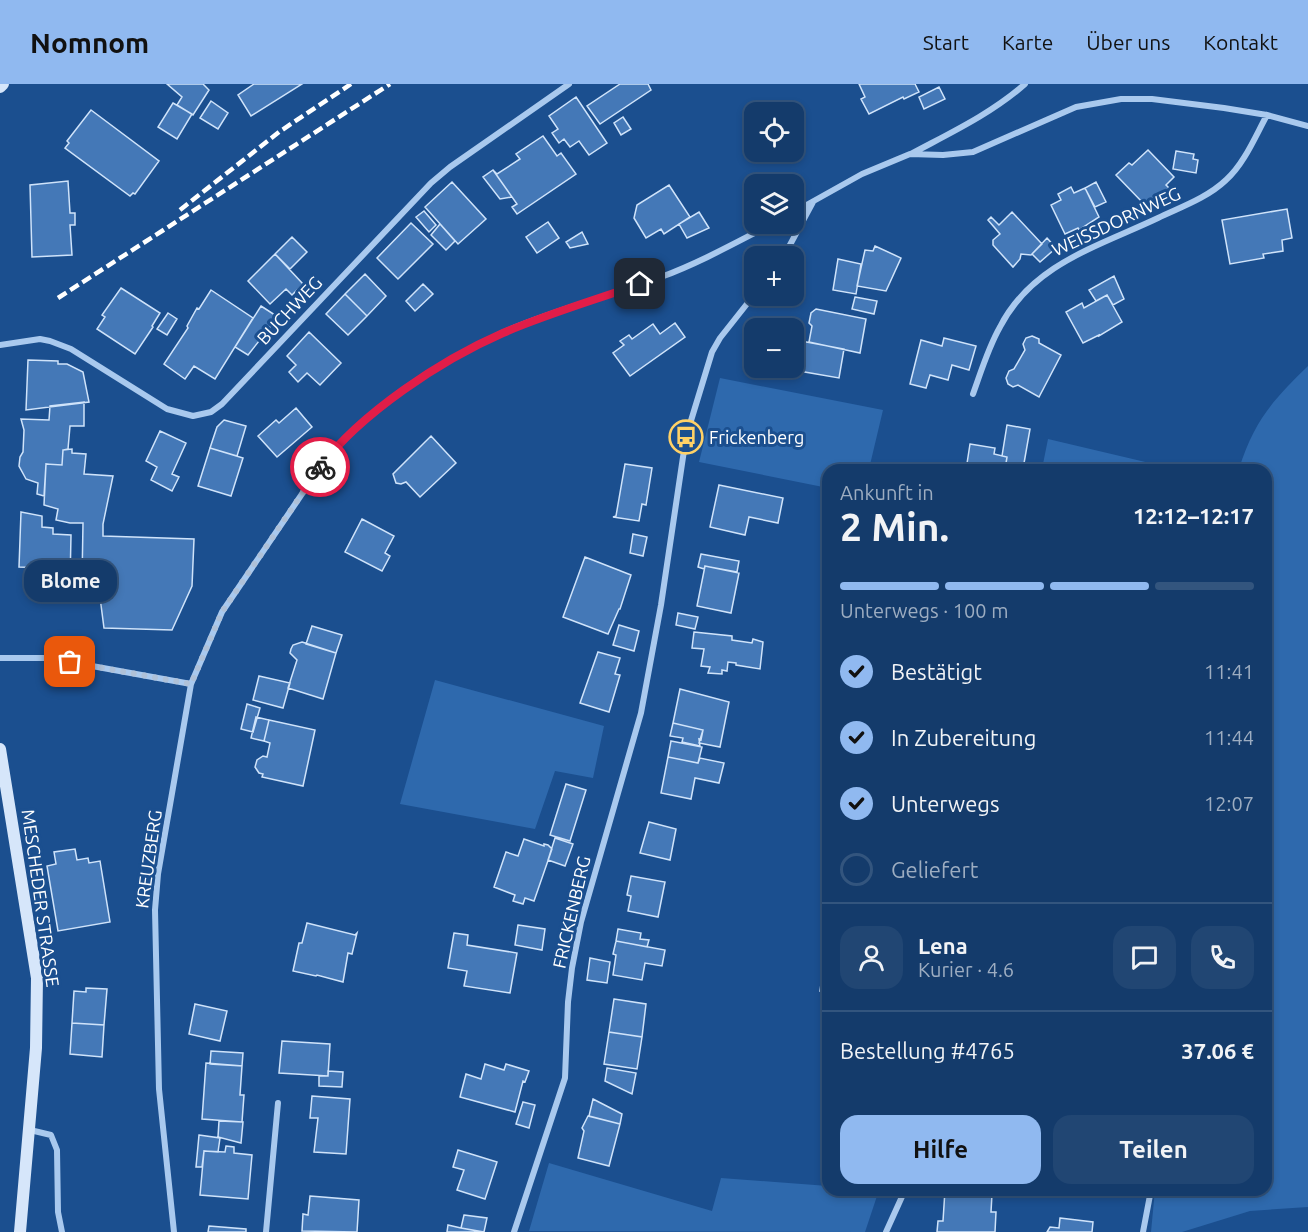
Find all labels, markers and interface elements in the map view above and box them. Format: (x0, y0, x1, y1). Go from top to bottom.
text: Nomnom (30, 27, 149, 58)
text: Start (923, 30, 969, 54)
text: Karte (1002, 30, 1053, 54)
text: Über uns (1086, 30, 1170, 54)
text: Kontakt (1203, 30, 1278, 54)
map controls (744, 102, 804, 378)
button: locate (744, 102, 804, 162)
button: layers (744, 174, 804, 234)
street label: WEISSDORNWEG (1049, 182, 1183, 260)
button: + (744, 246, 804, 306)
pin (614, 258, 665, 309)
icon: home (623, 267, 656, 300)
street label: BUCHWEG (252, 272, 326, 348)
button: − (744, 318, 804, 378)
bus stop icon: Frickenberg (668, 419, 704, 455)
place label: Frickenberg (709, 427, 804, 447)
courier (290, 437, 350, 497)
icon: bike (304, 451, 337, 484)
text: Ankunft in (840, 481, 934, 504)
text: 12:12–12:17 (1133, 503, 1254, 528)
text: 2 Min. (840, 505, 949, 548)
callout: Blome (23, 560, 116, 602)
text: Blome (40, 569, 101, 592)
text: Unterwegs · 100 m (840, 599, 1008, 622)
pin (44, 636, 95, 687)
icon: bag (53, 645, 86, 678)
icon: check (840, 655, 873, 688)
text: Bestätigt (891, 659, 982, 684)
text: 11:41 (1204, 660, 1254, 683)
icon: check (840, 721, 873, 754)
text: In Zubereitung (891, 725, 1036, 750)
text: 11:44 (1204, 726, 1254, 749)
icon: check (840, 787, 873, 820)
text: Unterwegs (891, 791, 1000, 816)
text: 12:07 (1204, 792, 1254, 815)
street label: MESCHEDER STRASSE (19, 808, 63, 988)
street label: KREUZBERG (131, 809, 165, 909)
street label: FRICKENBERG (548, 854, 594, 970)
text: Geliefert (891, 857, 978, 882)
button: person (840, 926, 903, 989)
button: chat (1113, 926, 1176, 989)
button: phone (1191, 926, 1254, 989)
text: Lena (918, 933, 968, 958)
text: Kurier · 4.6 (918, 958, 1014, 981)
text: Bestellung #4765 (840, 1038, 1015, 1063)
text: 37.06 € (1181, 1038, 1254, 1063)
button: Hilfe (840, 1115, 1041, 1184)
button: Teilen (1053, 1115, 1254, 1184)

